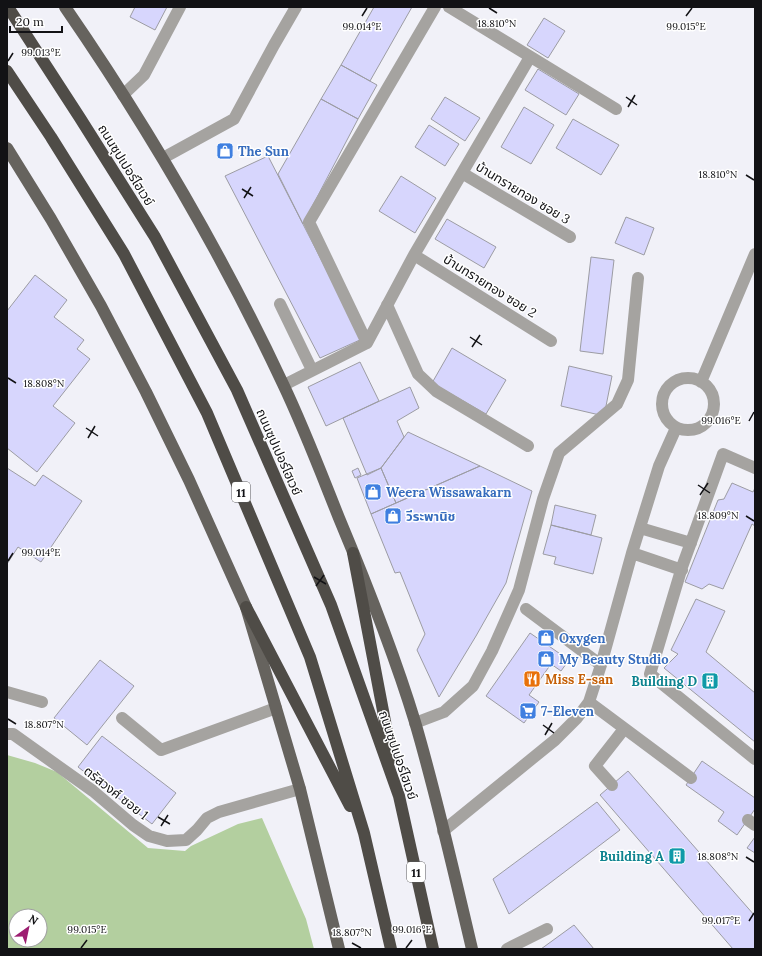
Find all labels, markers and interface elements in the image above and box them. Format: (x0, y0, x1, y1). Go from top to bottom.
scale bar (10, 8, 62, 34)
text: 20 m (16, 14, 44, 29)
text: 18.810°N (478, 17, 517, 30)
text: 99.014°E (342, 20, 382, 33)
text: 99.015°E (666, 20, 706, 33)
text: 99.013°E (21, 46, 61, 59)
street label: ถนนซุปเปอร์ไฮเวย์ (94, 121, 158, 209)
shop icon: The Sun (215, 141, 235, 161)
place label: The Sun (238, 143, 290, 160)
street label: บ้านทรายทอง ซอย 3 (473, 158, 573, 228)
text: 18.810°N (699, 168, 738, 181)
street label: บ้านทรายทอง ซอย 2 (440, 250, 540, 322)
text: 18.808°N (24, 377, 65, 390)
street label: ถนนซุปเปอร์ไฮเวย์ (252, 406, 306, 498)
text: 99.016°E (701, 414, 741, 427)
road number: 11 (232, 482, 250, 502)
shop icon: Weera Wissawakarn (363, 482, 383, 502)
place label: Weera Wissawakarn (386, 484, 512, 501)
shop icon: วีระพานิช (383, 506, 403, 526)
place label: วีระพานิช (406, 508, 456, 525)
text: 18.809°N (698, 509, 739, 522)
text: 99.014°E (21, 546, 61, 559)
shop icon: Oxygen (536, 628, 556, 648)
place label: Oxygen (559, 630, 606, 647)
shop icon: My Beauty Studio (536, 649, 556, 669)
place label: My Beauty Studio (559, 651, 669, 668)
restaurant icon: Miss E-san (522, 669, 542, 689)
place label: Miss E-san (545, 671, 614, 688)
building icon: Building D (700, 671, 720, 691)
place label: Building D (631, 673, 697, 690)
supermarket icon: 7-Eleven (518, 701, 538, 721)
place label: 7-Eleven (541, 703, 595, 720)
street label: ถนนซุปเปอร์ไฮเวย์ (375, 708, 421, 802)
text: 18.807°N (24, 718, 64, 731)
street label: ตรัสวงศ์ ซอย 1 (80, 762, 152, 824)
building icon: Building A (667, 846, 687, 866)
place label: Building A (600, 848, 664, 865)
text: 18.808°N (698, 850, 739, 863)
road number: 11 (407, 862, 425, 882)
north arrow (8, 908, 48, 948)
text: N (26, 911, 41, 928)
text: 99.017°E (702, 914, 740, 927)
text: 99.015°E (67, 923, 107, 936)
text: 99.016°E (392, 923, 432, 936)
text: 18.807°N (332, 926, 372, 939)

